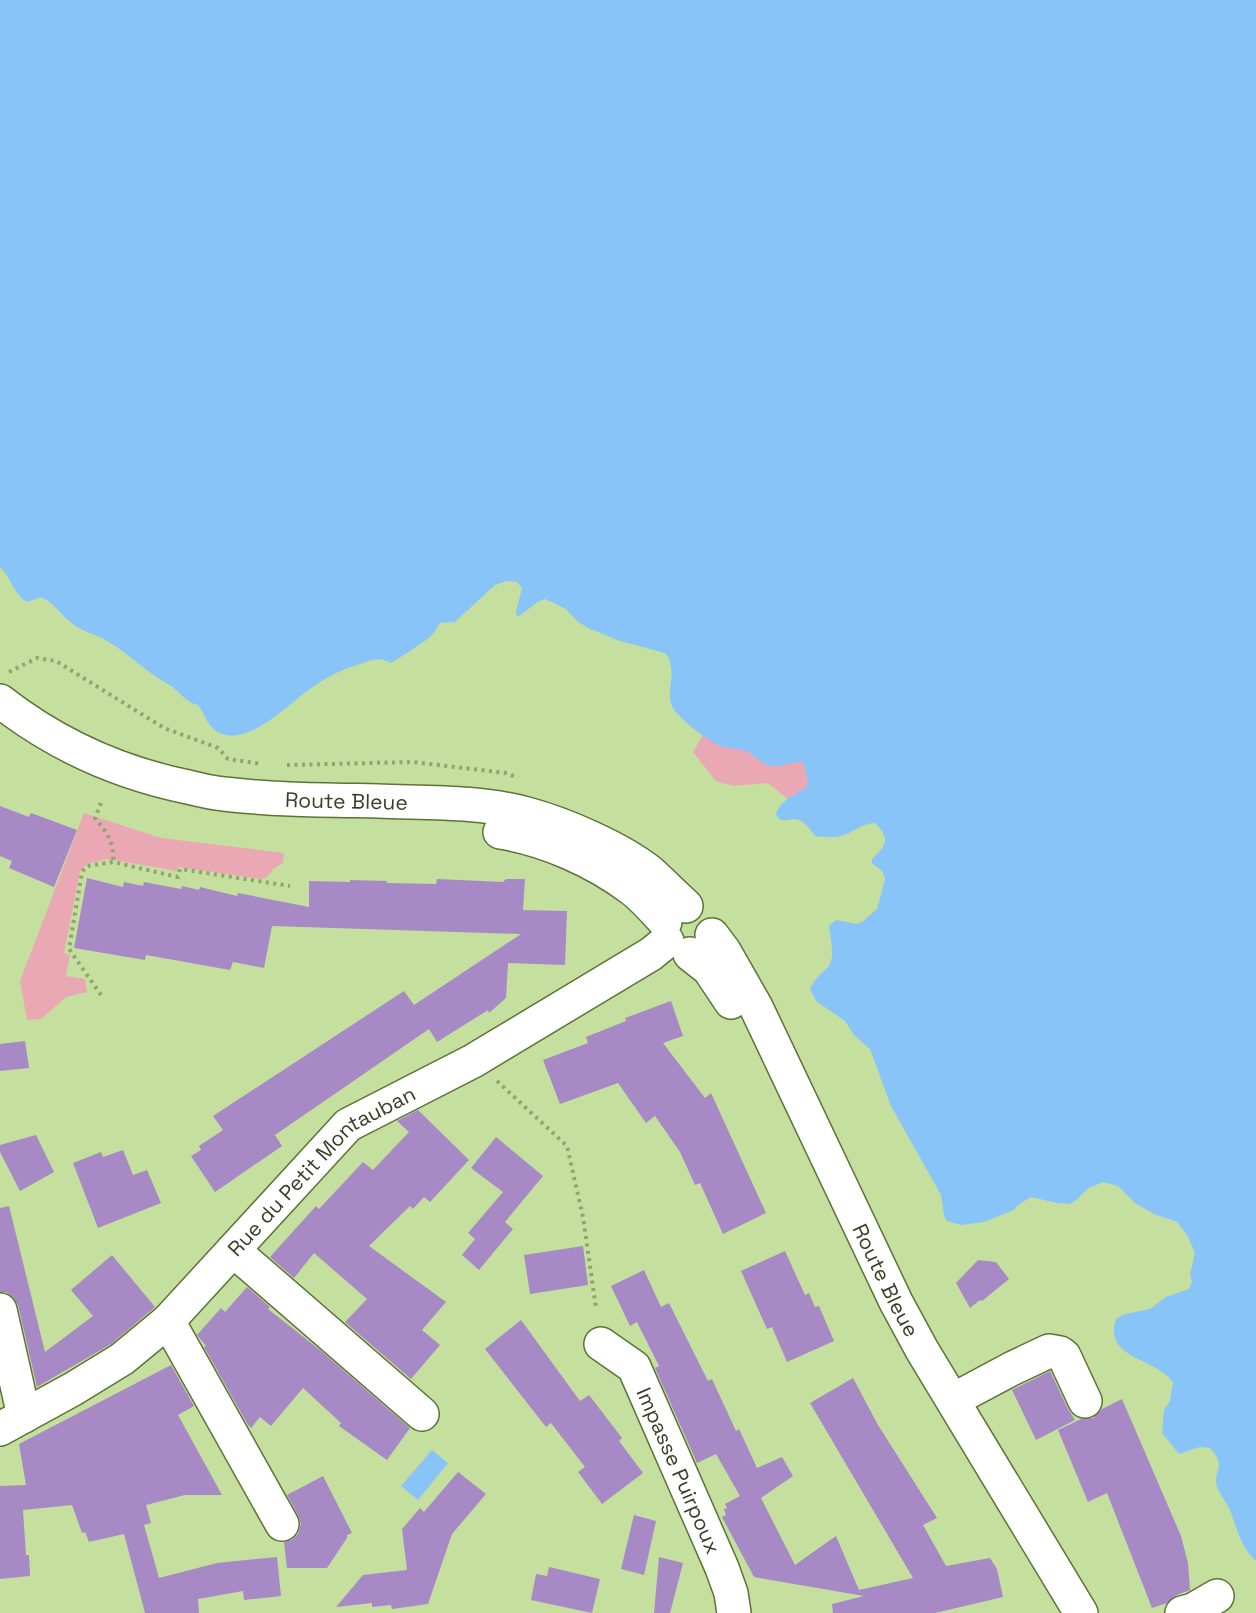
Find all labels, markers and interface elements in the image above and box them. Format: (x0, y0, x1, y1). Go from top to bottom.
street label: Route Bleue (284, 785, 408, 815)
street label: Rue du Petit Montauban (221, 1079, 420, 1261)
street label: Route Bleue (847, 1219, 926, 1341)
street label: Impasse Puirpoux (631, 1383, 728, 1558)

